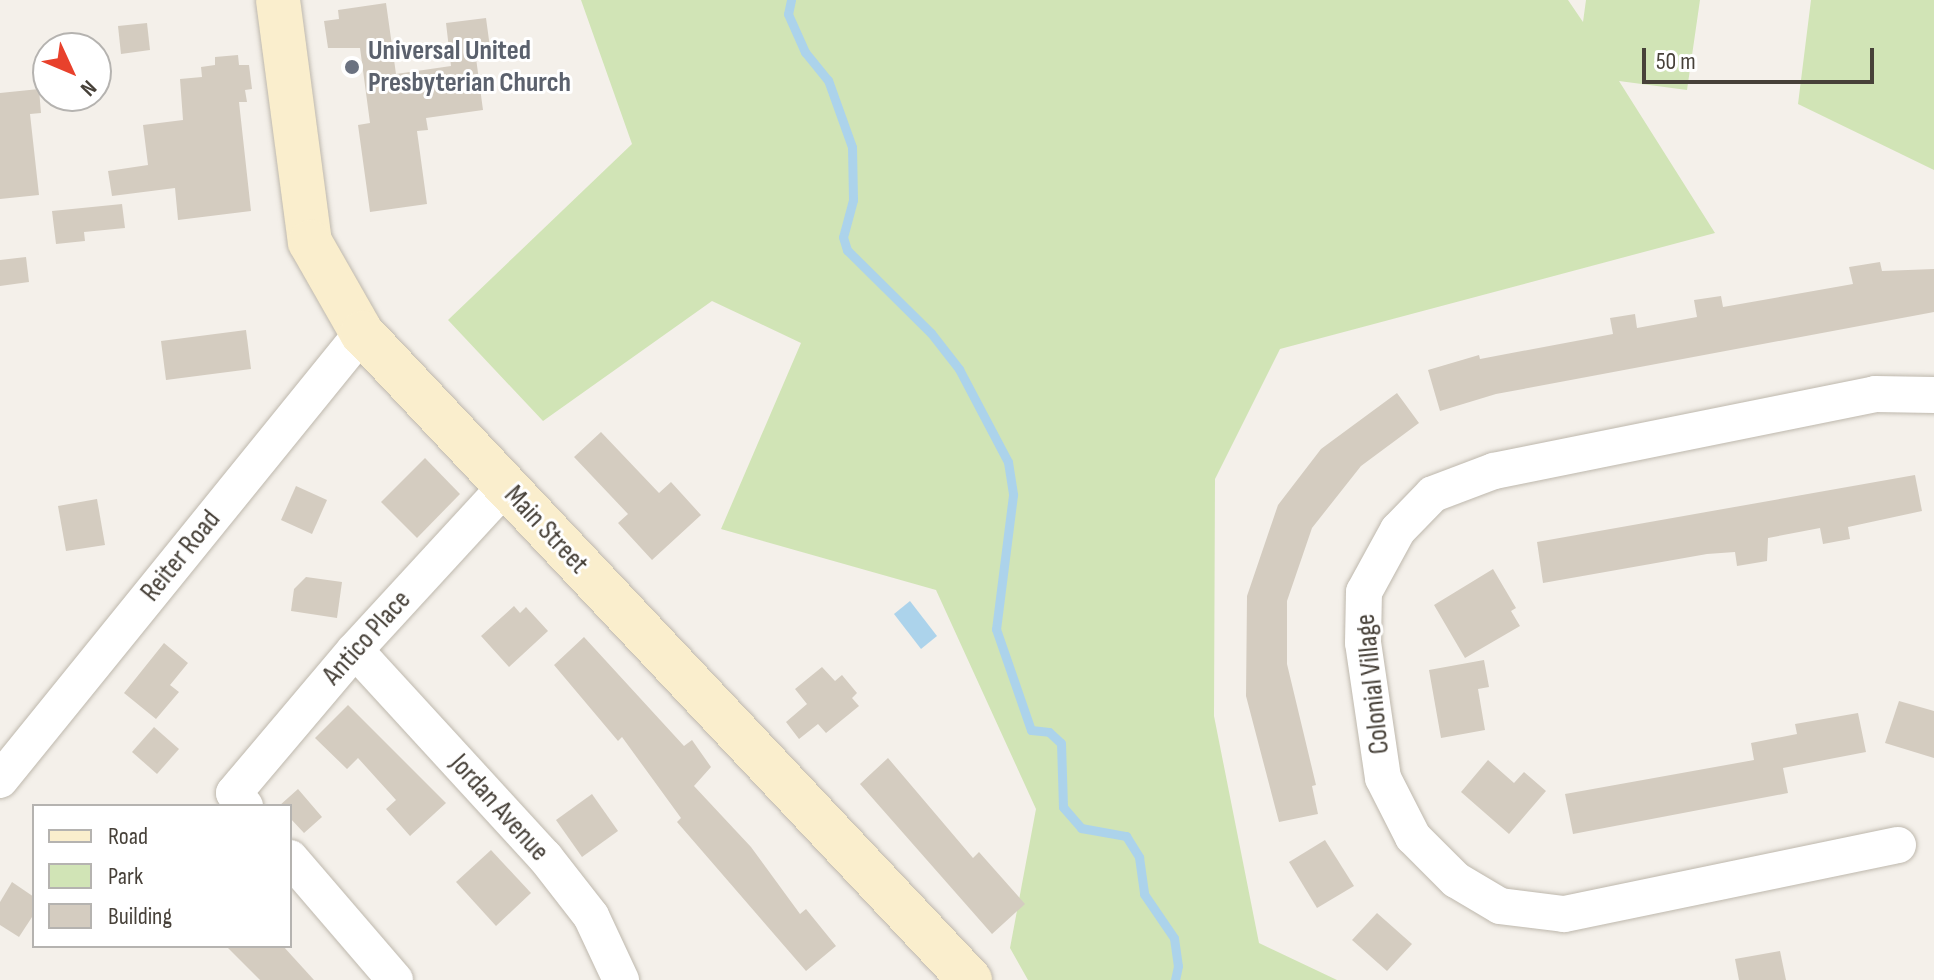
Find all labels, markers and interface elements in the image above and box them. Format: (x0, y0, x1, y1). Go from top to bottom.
north arrow (32, 32, 112, 112)
scale bar (1646, 32, 1878, 82)
place label: Universal United Presbyterian Church (368, 34, 571, 100)
text: 50 m (1656, 47, 1696, 76)
marker: Universal United Presbyterian Church (343, 58, 361, 76)
text: N (74, 74, 102, 101)
street label: Main Street (497, 479, 595, 581)
street label: Reiter Road (134, 504, 228, 608)
street label: Antico Place (316, 584, 418, 692)
street label: Colonial Village (1349, 612, 1397, 756)
street label: Jordan Avenue (442, 748, 556, 868)
legend (32, 804, 292, 948)
text: Road (108, 822, 148, 851)
text: Park (108, 862, 143, 891)
text: Building (108, 902, 172, 931)

